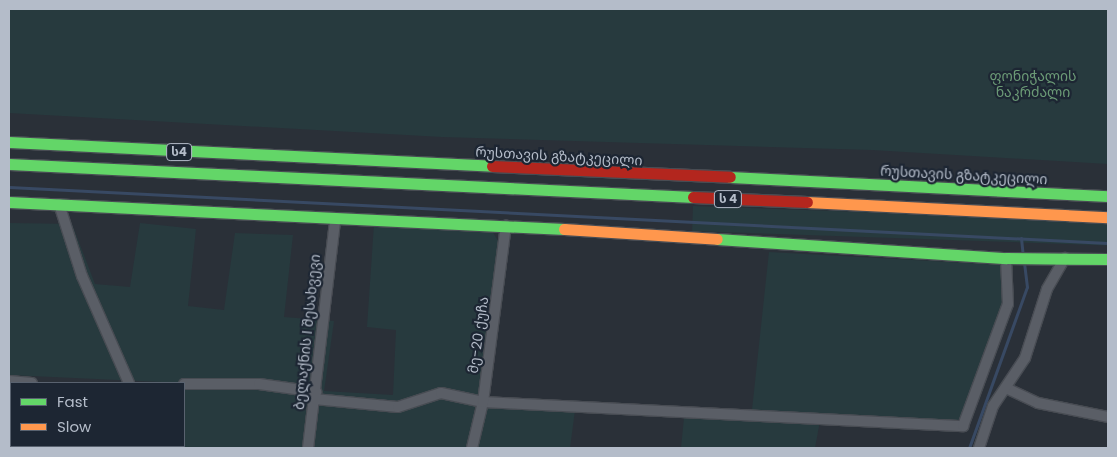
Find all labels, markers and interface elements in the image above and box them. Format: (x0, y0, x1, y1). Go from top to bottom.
park label: ფონიჭალის ნაკრძალი (989, 68, 1077, 100)
road number: ს4 (165, 142, 193, 162)
street label: რუსთავის გზატკეცილი (475, 143, 643, 169)
street label: რუსთავის გზატკეცილი (880, 162, 1048, 188)
road number: ს 4 (713, 190, 743, 208)
street label: ბელაქნის I შესახვევი (290, 253, 324, 411)
street label: მე-20 ქუჩა (464, 295, 492, 375)
legend (10, 382, 185, 447)
text: Fast (57, 391, 88, 412)
text: Slow (57, 416, 91, 437)

